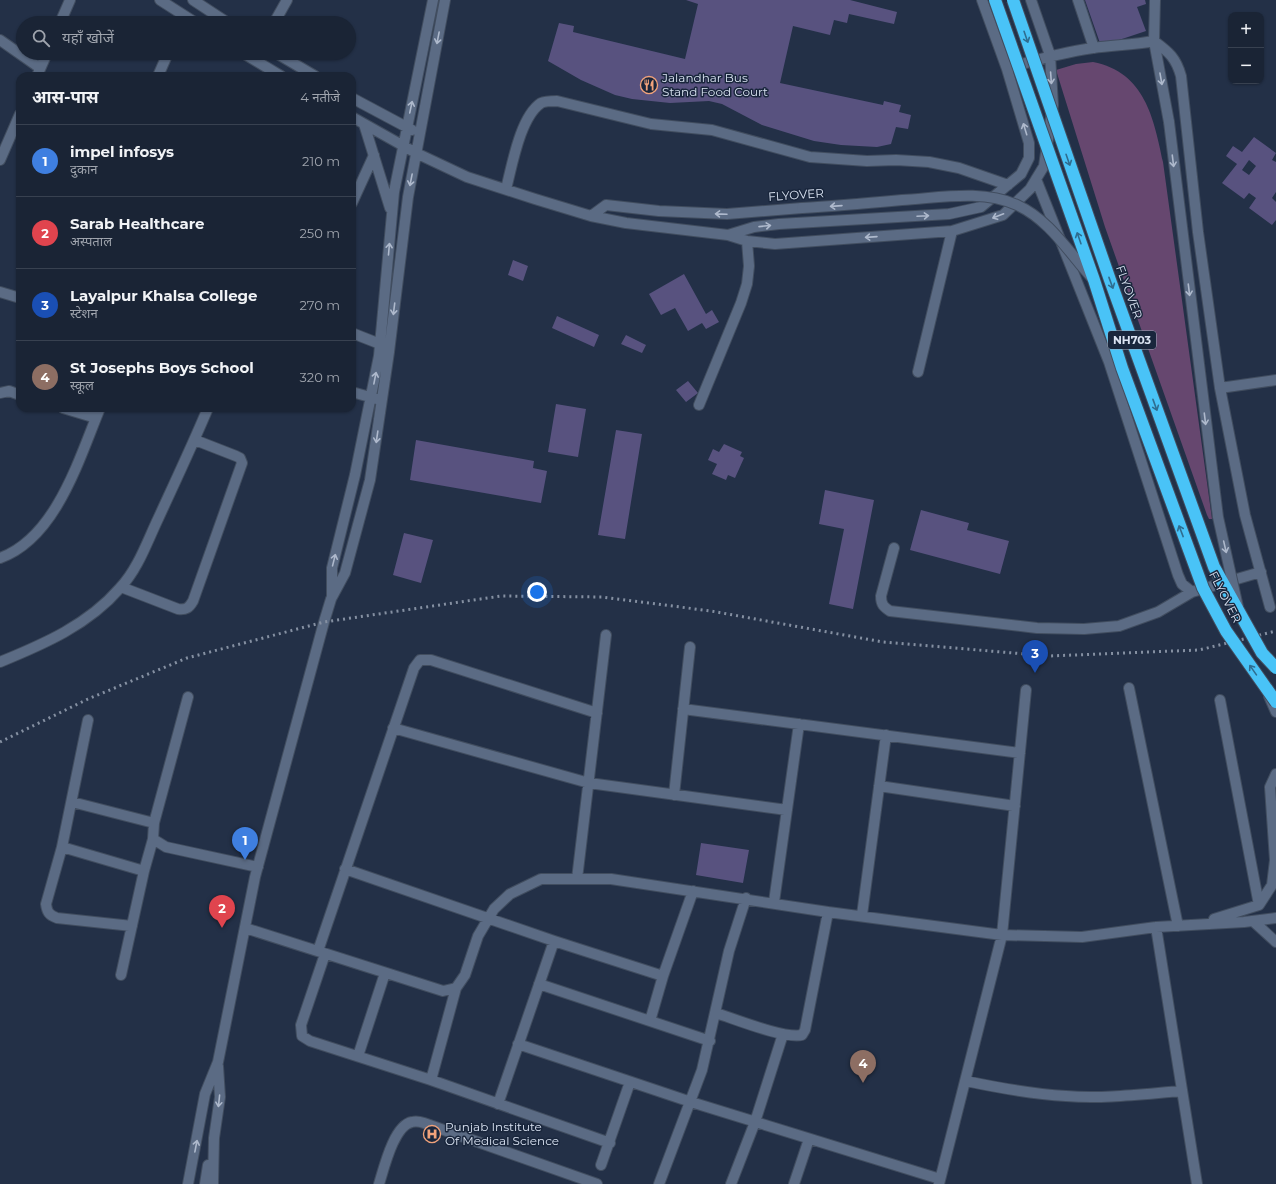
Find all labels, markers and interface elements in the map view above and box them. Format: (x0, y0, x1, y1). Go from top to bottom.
map controls (1228, 12, 1264, 84)
button: + (1228, 12, 1264, 48)
search box (16, 16, 356, 60)
icon: search (30, 27, 52, 49)
text: यहाँ खोजें (62, 28, 114, 47)
one-way arrow (1023, 30, 1031, 42)
one-way arrow (434, 31, 442, 44)
button: − (1228, 48, 1264, 84)
place label: Jalandhar Bus Stand Food Court (661, 70, 768, 99)
one-way arrow (1048, 71, 1055, 84)
one-way arrow (1157, 72, 1165, 85)
restaurant icon: Jalandhar Bus Stand Food Court (639, 75, 659, 95)
text: आस-पास (32, 87, 99, 107)
text: 4 नतीजे (300, 89, 340, 105)
one-way arrow (408, 101, 416, 114)
one-way arrow (1021, 123, 1028, 136)
text: impel infosys (70, 142, 174, 161)
text: 1 (42, 153, 48, 169)
text: 210 m (302, 153, 340, 169)
one-way arrow (1065, 153, 1073, 165)
one-way arrow (1169, 154, 1177, 167)
text: दुकान (70, 161, 97, 177)
one-way arrow (407, 173, 415, 186)
street label: FLYOVER (768, 185, 825, 204)
one-way arrow (830, 202, 843, 209)
one-way arrow (715, 210, 728, 218)
one-way arrow (916, 212, 929, 220)
one-way arrow (993, 213, 1005, 221)
text: Sarab Healthcare (70, 214, 205, 233)
one-way arrow (758, 222, 771, 229)
text: 2 (41, 225, 49, 241)
text: 250 m (299, 225, 340, 241)
one-way arrow (1075, 232, 1083, 244)
text: अस्पताल (70, 233, 112, 249)
one-way arrow (865, 233, 878, 240)
one-way arrow (385, 243, 392, 256)
street label: FLYOVER (1113, 263, 1146, 321)
one-way arrow (1107, 276, 1115, 288)
one-way arrow (1185, 283, 1193, 296)
text: Layalpur Khalsa College (70, 286, 258, 305)
text: 3 (41, 297, 49, 313)
text: 270 m (299, 297, 340, 313)
one-way arrow (391, 302, 398, 315)
text: स्टेशन (70, 305, 98, 321)
road number: NH703 (1108, 331, 1156, 349)
text: St Josephs Boys School (70, 358, 254, 377)
text: 4 (41, 369, 49, 385)
text: 320 m (300, 369, 340, 385)
one-way arrow (371, 372, 379, 385)
text: स्कूल (70, 377, 94, 393)
one-way arrow (1152, 398, 1159, 411)
one-way arrow (1201, 412, 1209, 425)
one-way arrow (373, 431, 381, 444)
one-way arrow (1176, 525, 1184, 537)
one-way arrow (1221, 540, 1229, 553)
one-way arrow (331, 554, 339, 567)
street label: FLYOVER (1206, 569, 1245, 625)
your location (527, 582, 547, 602)
pin: 3 (1022, 640, 1048, 673)
one-way arrow (1249, 665, 1257, 676)
pin: 1 (232, 827, 258, 860)
pin: 2 (209, 895, 235, 928)
pin: 4 (850, 1050, 876, 1083)
one-way arrow (215, 1094, 223, 1107)
place label: Punjab Institute Of Medical Science (445, 1119, 559, 1148)
hospital icon: Punjab Institute Of Medical Science (422, 1124, 442, 1144)
one-way arrow (192, 1140, 200, 1153)

